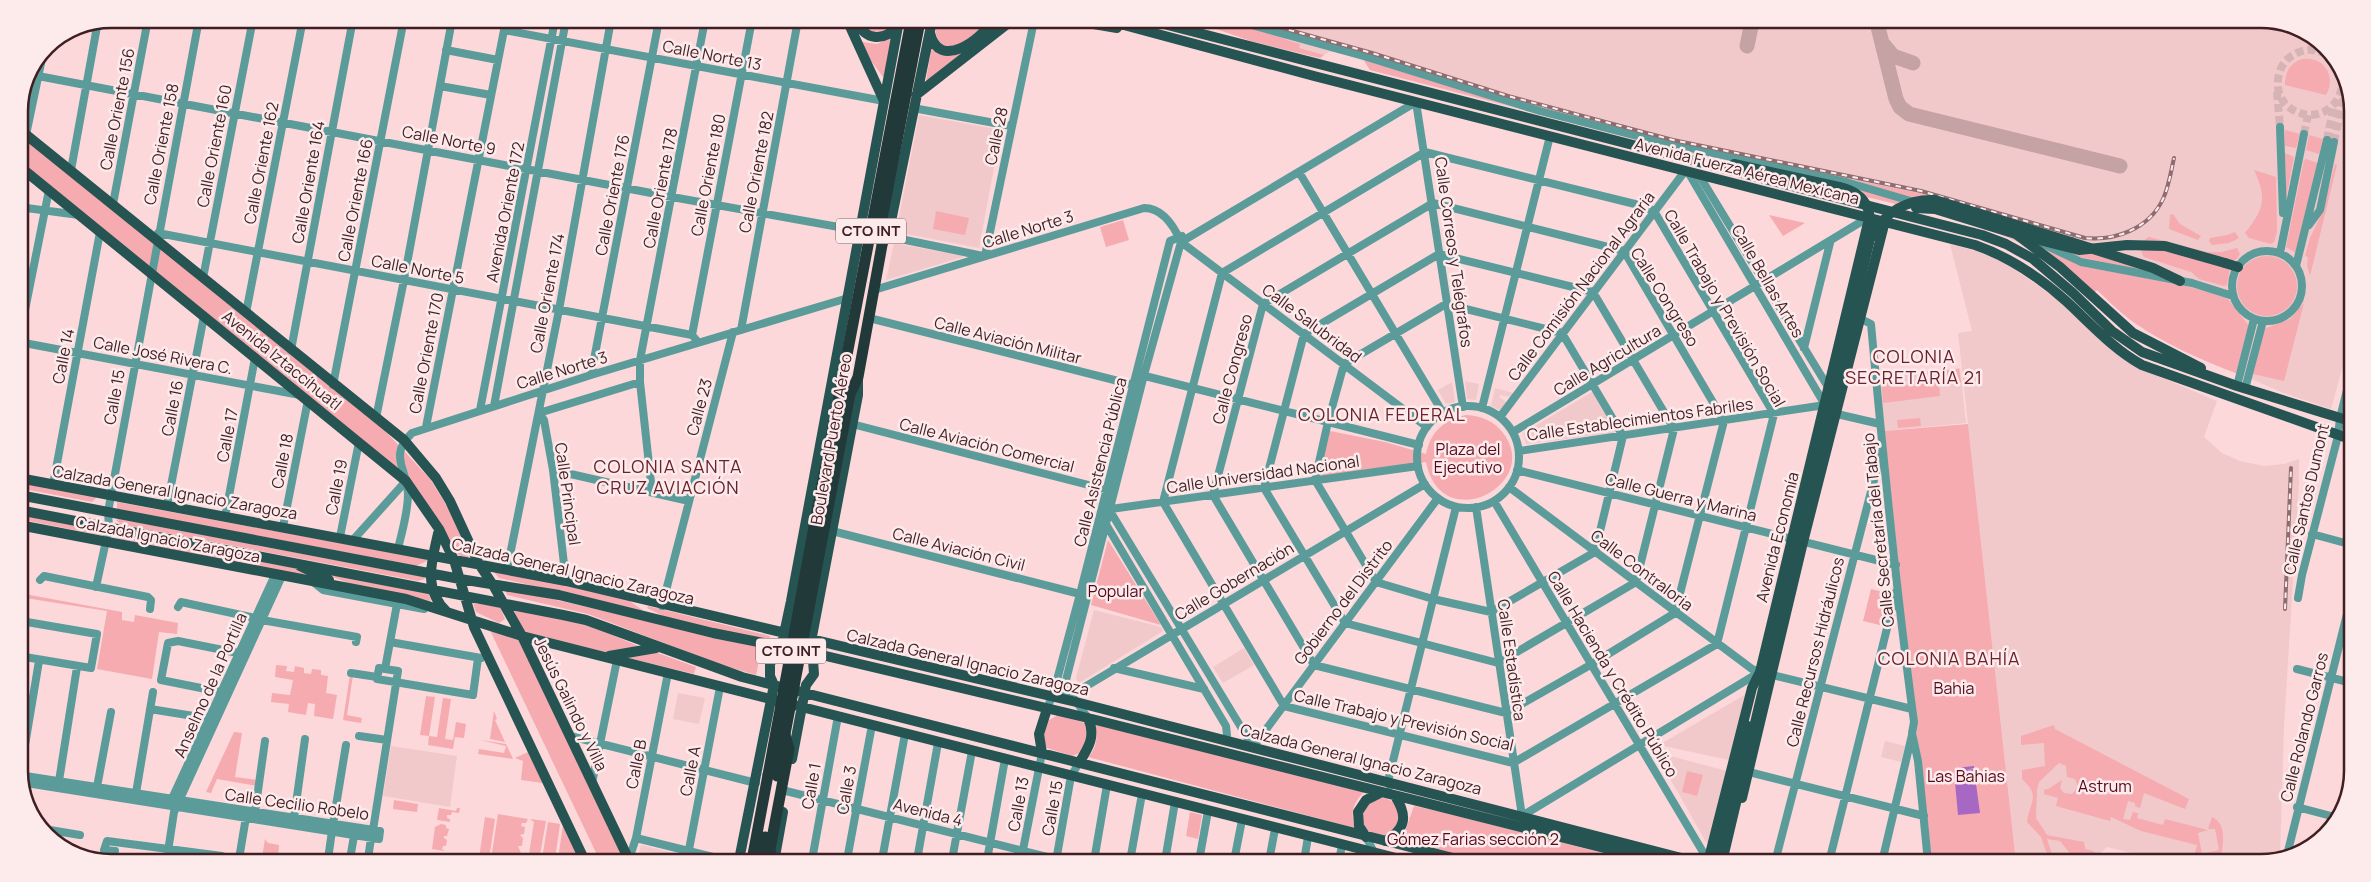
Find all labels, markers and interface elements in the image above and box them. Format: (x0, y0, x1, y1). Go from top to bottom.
street label: Calle Norte 13 (661, 35, 763, 75)
street label: Calle Oriente 156 (94, 46, 140, 172)
street label: Calle Oriente 158 (138, 81, 184, 207)
street label: Calle Oriente 160 (191, 83, 237, 209)
street label: Calle Oriente 162 (238, 100, 284, 226)
street label: Calle 28 (979, 105, 1013, 167)
street label: Calle Oriente 182 (733, 109, 779, 235)
street label: Calle Oriente 180 (685, 112, 731, 238)
street label: Calle Oriente 164 (286, 119, 330, 245)
street label: Calle Norte 9 (400, 120, 498, 160)
street label: Calle Oriente 178 (638, 126, 682, 250)
street label: Avenida Fuerza Aérea Mexicana (1632, 132, 1862, 210)
street label: Calle Oriente 176 (589, 133, 635, 257)
street label: Calle Oriente 166 (332, 137, 378, 263)
street label: Avenida Oriente 172 (481, 140, 529, 284)
street label: Calle Correos y Telégrafos (1430, 155, 1478, 349)
street label: Calle Comisión Nacional Agraria (1502, 187, 1660, 385)
street label: Calle Norte 3 (980, 205, 1076, 253)
street label: Calle Trabajo y Previsión Social (1659, 205, 1791, 411)
road number: CTO INT (836, 218, 906, 244)
street label: Calle Bellas Artes (1727, 220, 1809, 342)
street label: Calle Oriente 174 (525, 231, 569, 355)
street label: Calle Congreso (1626, 243, 1704, 351)
street label: Calle Norte 5 (370, 249, 466, 289)
street label: Calle Salubridad (1258, 278, 1366, 368)
street label: Calle Oriente 170 (403, 291, 449, 415)
street label: Avenida Iztaccíhuatl (218, 305, 346, 415)
street label: Calle Aviación Militar (932, 311, 1084, 369)
street label: Calle Congreso (1207, 312, 1257, 426)
street label: Calle Agricultura (1549, 319, 1665, 401)
street label: Calle 14 (47, 326, 79, 386)
street label: Calle José Rivera C. (92, 331, 234, 379)
district label: COLONIA SECRETARÍA 21 (1845, 344, 1983, 389)
street label: Calle Norte 3 (514, 346, 610, 394)
street label: Boulevard Puerto Aéreo (805, 352, 857, 526)
street label: Calle 15 (98, 368, 130, 426)
street label: Calle Asistencia Pública (1068, 375, 1132, 549)
street label: Calle 23 (681, 376, 717, 438)
street label: Calle 16 (156, 378, 188, 438)
street label: Calle Establecimientos Fabriles (1525, 392, 1755, 446)
district label: COLONIA FEDERAL (1298, 402, 1466, 426)
street label: Calle 17 (211, 406, 243, 464)
street label: Calle Aviación Comercial (897, 413, 1077, 477)
street label: Calle Santos Dumont (2278, 421, 2334, 577)
street label: Calle 18 (266, 431, 298, 491)
street label: Calle Secretaría del Tabajo (1857, 432, 1899, 628)
park label: Plaza del Ejecutivo (1434, 438, 1502, 478)
street label: Calle Principal (550, 441, 586, 547)
street label: Calle Universidad Nacional (1165, 450, 1361, 498)
district label: COLONIA SANTA CRUZ AVIACIÓN (594, 454, 742, 499)
street label: Calle 19 (320, 457, 352, 517)
street label: Calzada General Ignacio Zaragoza (51, 460, 299, 524)
street label: Calle Guerra y Marina (1603, 467, 1759, 527)
street label: Avenida Economía (1750, 470, 1804, 604)
street label: Calzada Ignacio Zaragoza (74, 510, 262, 568)
street label: Calle Aviación Civil (890, 522, 1028, 576)
street label: Calle Contraloria (1586, 524, 1698, 616)
street label: Calzada General Ignacio Zaragoza (450, 532, 696, 610)
street label: Gobierno del Distrito (1289, 535, 1397, 669)
street label: Calle Gobernación (1170, 537, 1298, 625)
street label: Calle Recursos Hidráulicos (1781, 555, 1849, 749)
street label: Calle Hacienda y Crédito Público (1543, 567, 1683, 781)
park label: Popular (1088, 580, 1144, 602)
street label: Calle Estadística (1493, 598, 1531, 722)
street label: Anselmo de la Portilla (168, 609, 252, 761)
street label: Calzada General Ignacio Zaragoza (845, 623, 1091, 701)
street label: Jesús Galindo y Villa (529, 633, 613, 775)
road number: CTO INT (756, 638, 826, 664)
district label: COLONIA BAHÍA (1878, 646, 2020, 670)
street label: Calle Rolando Garros (2275, 650, 2333, 804)
park label: Bahia (1934, 677, 1974, 699)
street label: Calle Trabajo y Previsión Social (1292, 684, 1516, 756)
street label: Calzada General Ignacio Zaragoza (1238, 718, 1484, 800)
street label: Calle B (620, 737, 652, 791)
street label: Calle A (674, 744, 706, 798)
street label: Calle 1 (796, 761, 826, 811)
street label: Calle 3 (831, 764, 861, 816)
park label: Las Bahias (1927, 765, 2005, 787)
street label: Calle 13 (1002, 775, 1034, 833)
park label: Astrum (2078, 775, 2132, 797)
street label: Calle 15 (1036, 779, 1068, 837)
street label: Calle Cecilio Robelo (224, 783, 370, 825)
street label: Avenida 4 (891, 793, 965, 831)
park label: Gómez Farias sección 2 (1387, 828, 1559, 850)

